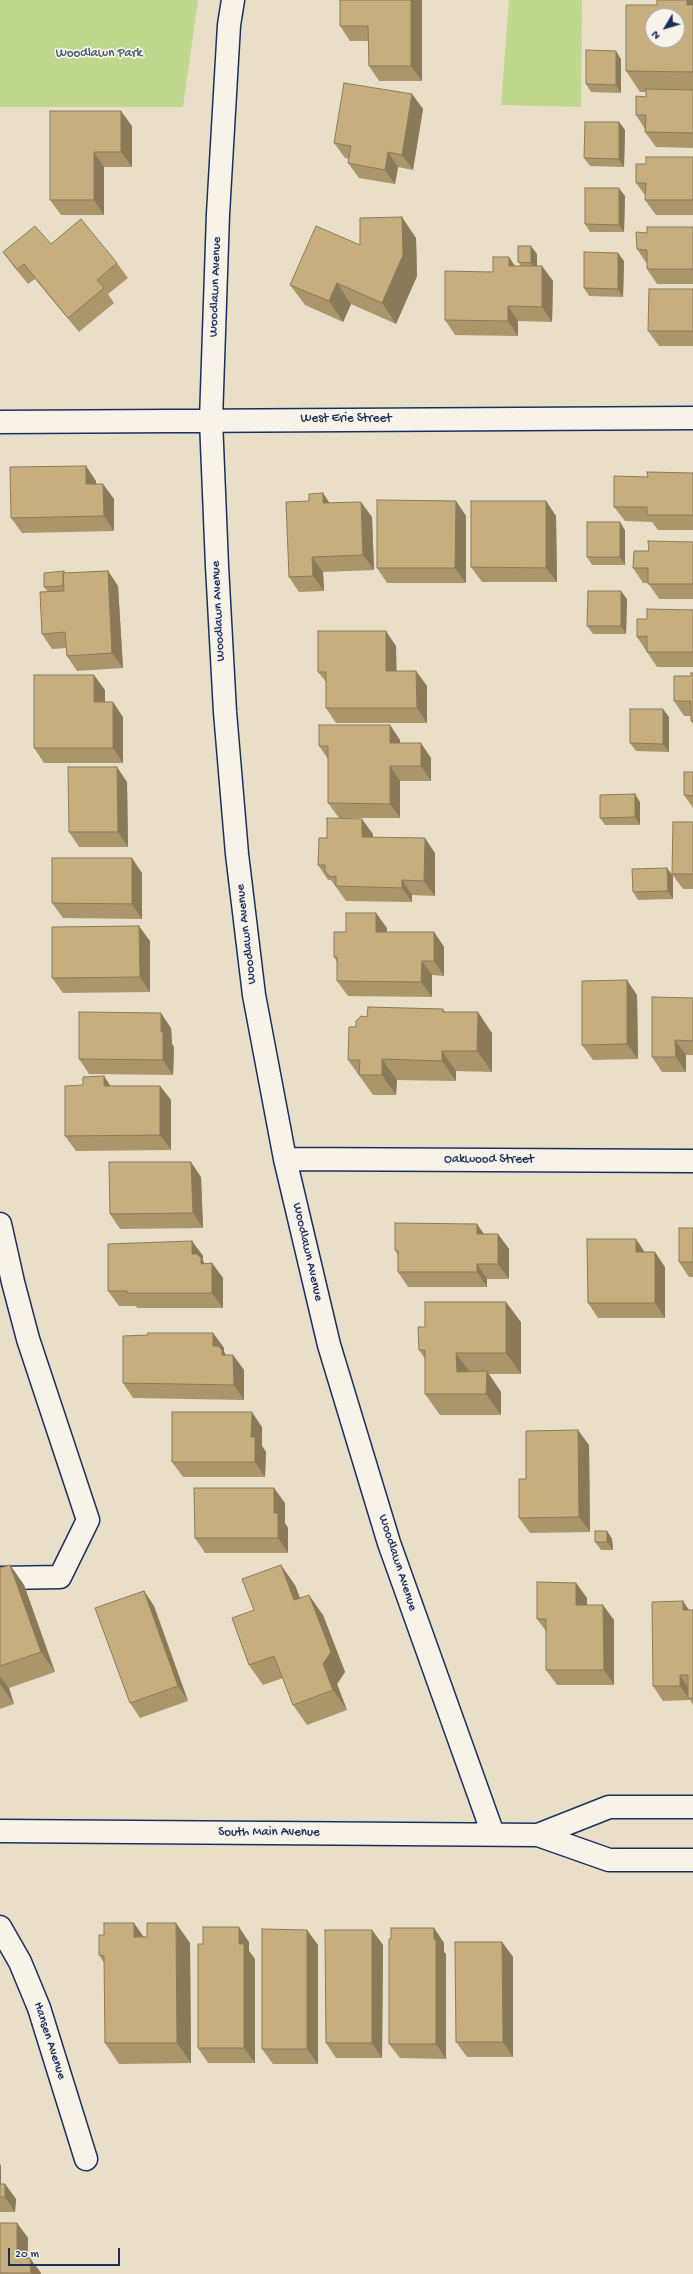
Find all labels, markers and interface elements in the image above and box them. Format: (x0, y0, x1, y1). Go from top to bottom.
north arrow (645, 8, 685, 48)
text: N (649, 28, 663, 41)
park label: Woodlawn Park (56, 46, 142, 62)
street label: Woodlawn Avenue (206, 236, 226, 338)
street label: West Erie Street (301, 411, 391, 427)
street label: Woodlawn Avenue (209, 560, 229, 662)
street label: Woodlawn Avenue (233, 883, 261, 985)
street label: Oakwood Street (444, 1152, 534, 1168)
street label: Woodlawn Avenue (288, 1201, 326, 1303)
street label: Woodlawn Avenue (374, 1513, 420, 1613)
street label: South Main Avenue (218, 1825, 320, 1841)
street label: Hansen Avenue (29, 2000, 69, 2082)
scale bar (10, 2240, 122, 2266)
text: 20 m (15, 2248, 39, 2262)

